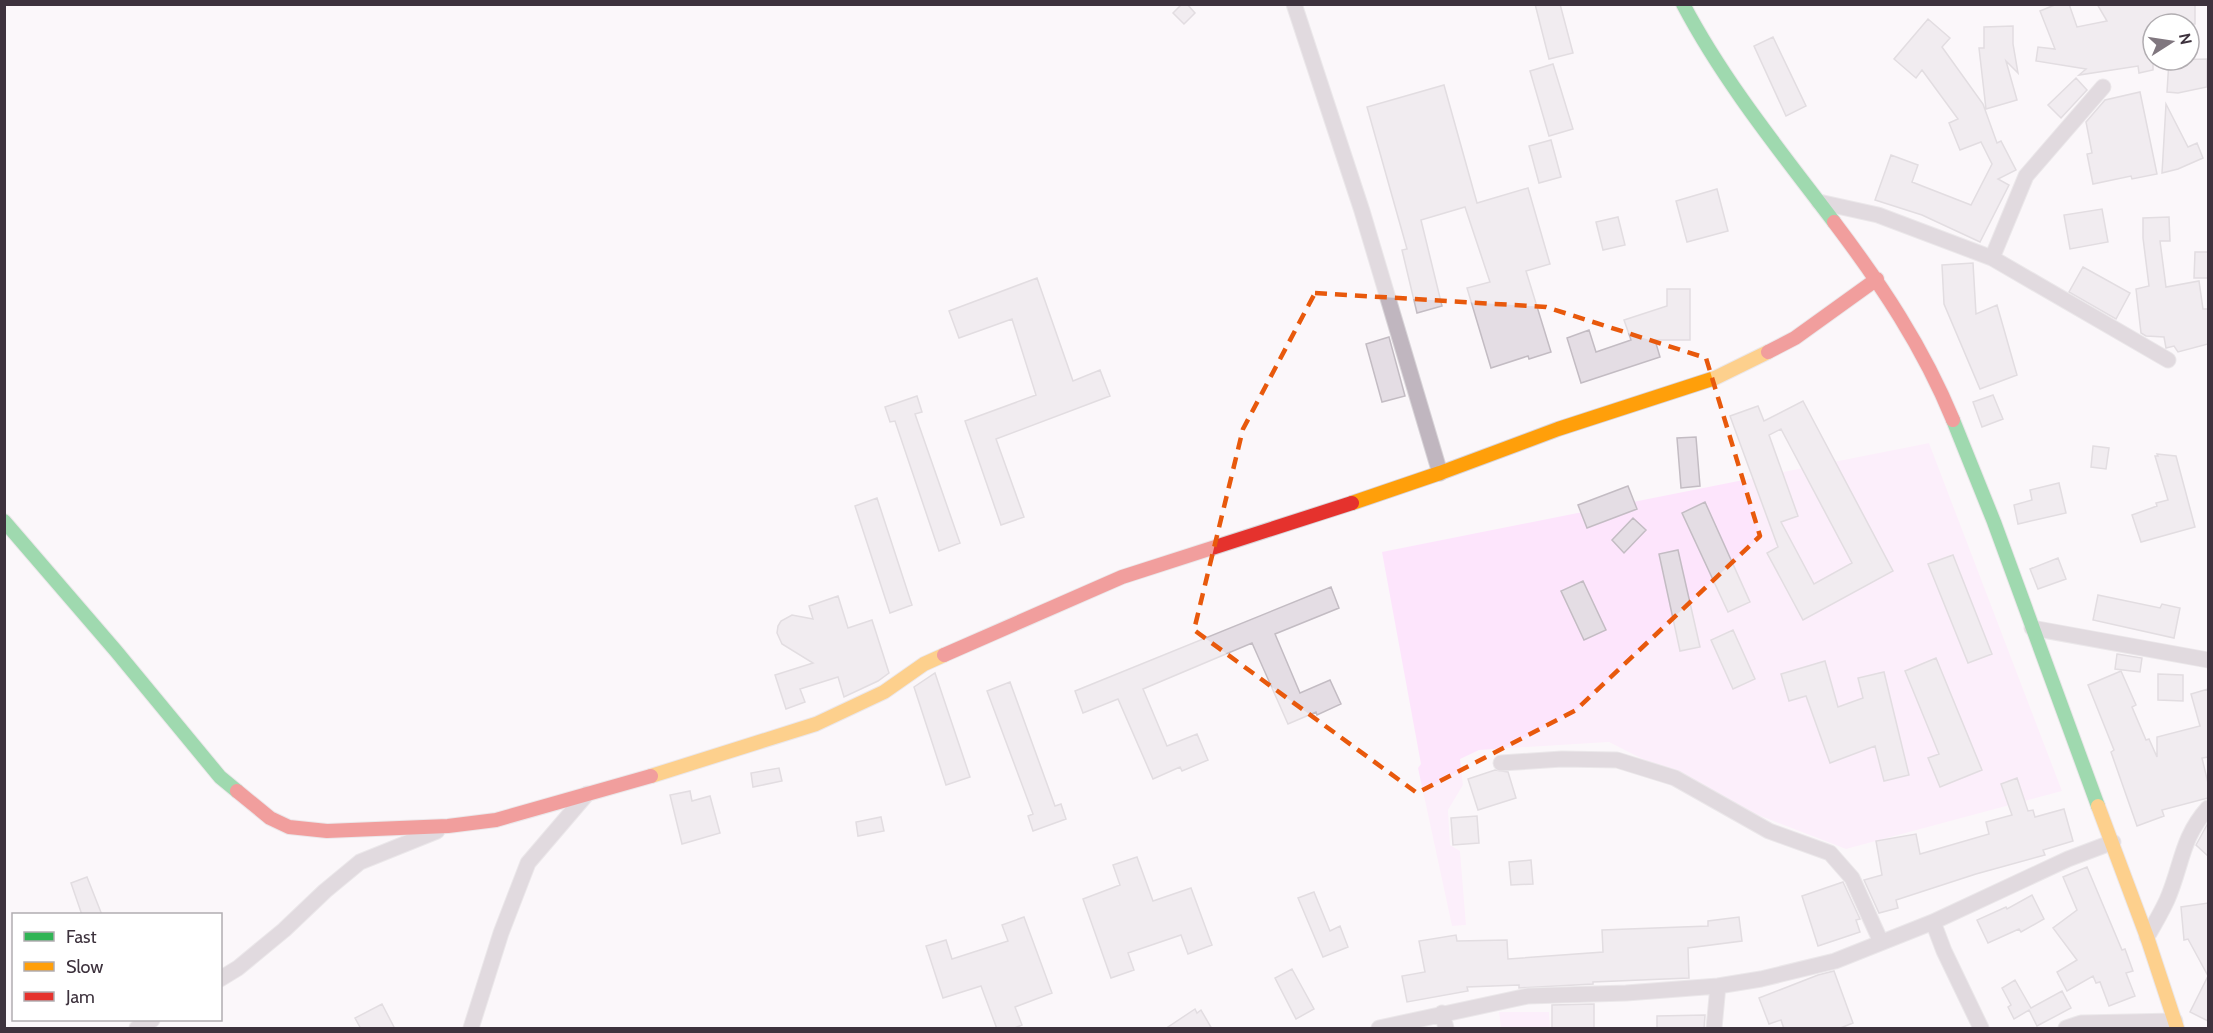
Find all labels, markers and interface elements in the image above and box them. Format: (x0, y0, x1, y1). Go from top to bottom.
north arrow (2141, 12, 2201, 72)
text: N (2175, 31, 2196, 46)
legend (12, 913, 222, 1021)
text: Fast (66, 926, 97, 948)
text: Slow (66, 956, 103, 978)
text: Jam (65, 986, 95, 1008)

